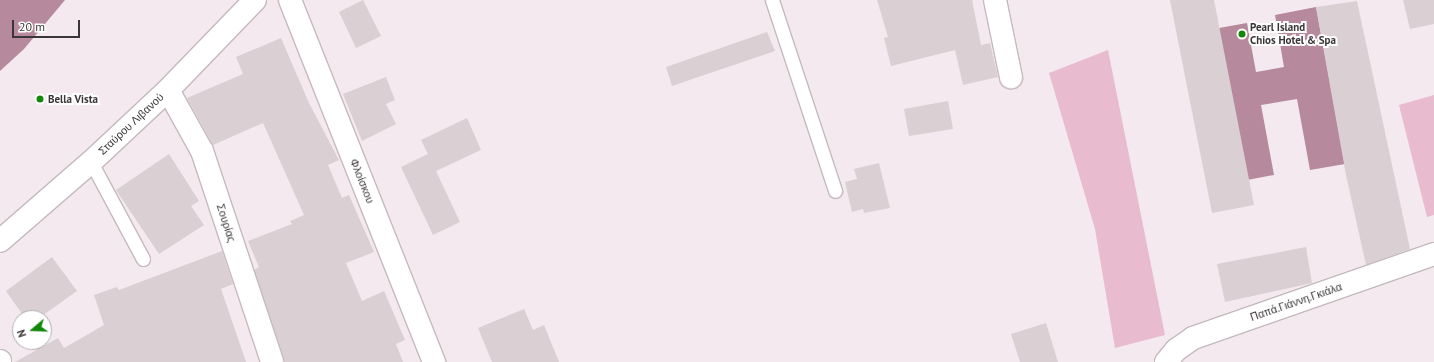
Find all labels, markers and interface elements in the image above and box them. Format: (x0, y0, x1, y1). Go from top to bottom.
scale bar (14, 12, 82, 38)
text: 20 m (19, 19, 45, 34)
place label: Pearl Island Chios Hotel & Spa (1250, 21, 1336, 47)
marker: Pearl Island Chios Hotel & Spa (1237, 29, 1247, 39)
street label: Σταύρου Λιβανού (96, 90, 166, 158)
place label: Bella Vista (48, 92, 98, 106)
marker: Bella Vista (35, 94, 45, 104)
street label: Φλοίσκου (347, 157, 377, 205)
street label: Σουρίας (214, 202, 238, 244)
street label: Παπά.Γιάννη.Γκιάλα (1248, 280, 1344, 324)
north arrow (12, 310, 52, 350)
text: N (14, 328, 29, 339)

